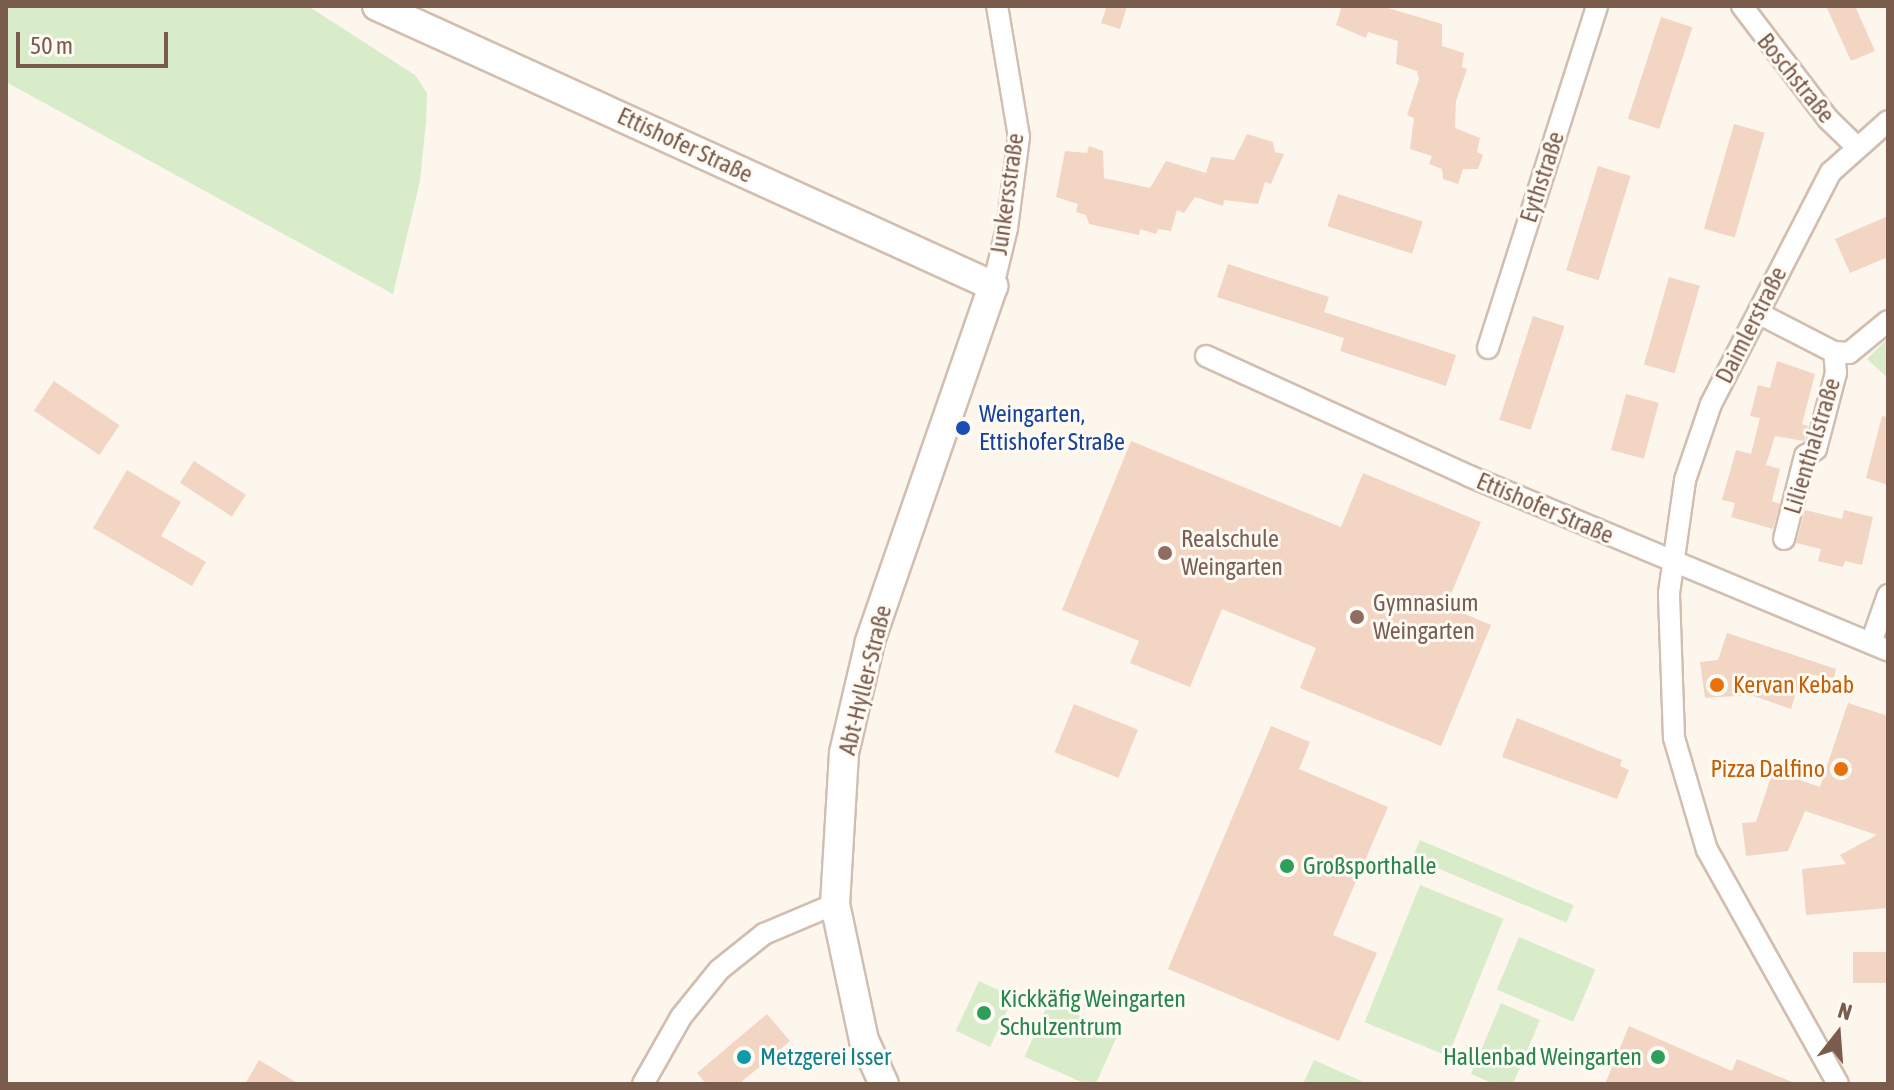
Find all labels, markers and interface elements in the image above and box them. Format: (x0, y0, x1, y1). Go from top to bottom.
scale bar (20, 16, 172, 66)
street label: Boschstraße (1751, 27, 1841, 129)
text: 50 m (30, 32, 73, 59)
street label: Ettishofer Straße (613, 101, 757, 189)
street label: Eythstraße (1514, 128, 1570, 226)
street label: Junkersstraße (984, 131, 1030, 257)
street label: Daimlerstraße (1709, 262, 1793, 388)
street label: Lilienthalstraße (1778, 375, 1846, 517)
place label: Weingarten, Ettishofer Straße (979, 400, 1125, 456)
marker: Weingarten, Ettishofer Straße (954, 419, 972, 437)
street label: Ettishofer Straße (1472, 466, 1618, 550)
place label: Realschule Weingarten (1181, 525, 1283, 581)
marker: Realschule Weingarten (1156, 544, 1174, 562)
place label: Gymnasium Weingarten (1373, 589, 1479, 645)
street label: Abt-Hyller-Straße (832, 602, 898, 758)
marker: Gymnasium Weingarten (1348, 608, 1366, 626)
place label: Kervan Kebab (1733, 671, 1854, 699)
marker: Kervan Kebab (1708, 676, 1726, 694)
place label: Pizza Dalfino (1710, 755, 1825, 783)
marker: Pizza Dalfino (1832, 760, 1850, 778)
place label: Großsporthalle (1303, 852, 1436, 880)
marker: Großsporthalle (1278, 857, 1296, 875)
place label: Kickkäfig Weingarten Schulzentrum (1000, 985, 1186, 1041)
north arrow (1798, 994, 1878, 1074)
text: N (1835, 997, 1855, 1025)
marker: Kickkäfig Weingarten Schulzentrum (975, 1004, 993, 1022)
place label: Metzgerei Isser (760, 1043, 891, 1071)
place label: Hallenbad Weingarten (1443, 1043, 1642, 1071)
marker: Metzgerei Isser (735, 1048, 753, 1066)
marker: Hallenbad Weingarten (1649, 1048, 1667, 1066)

